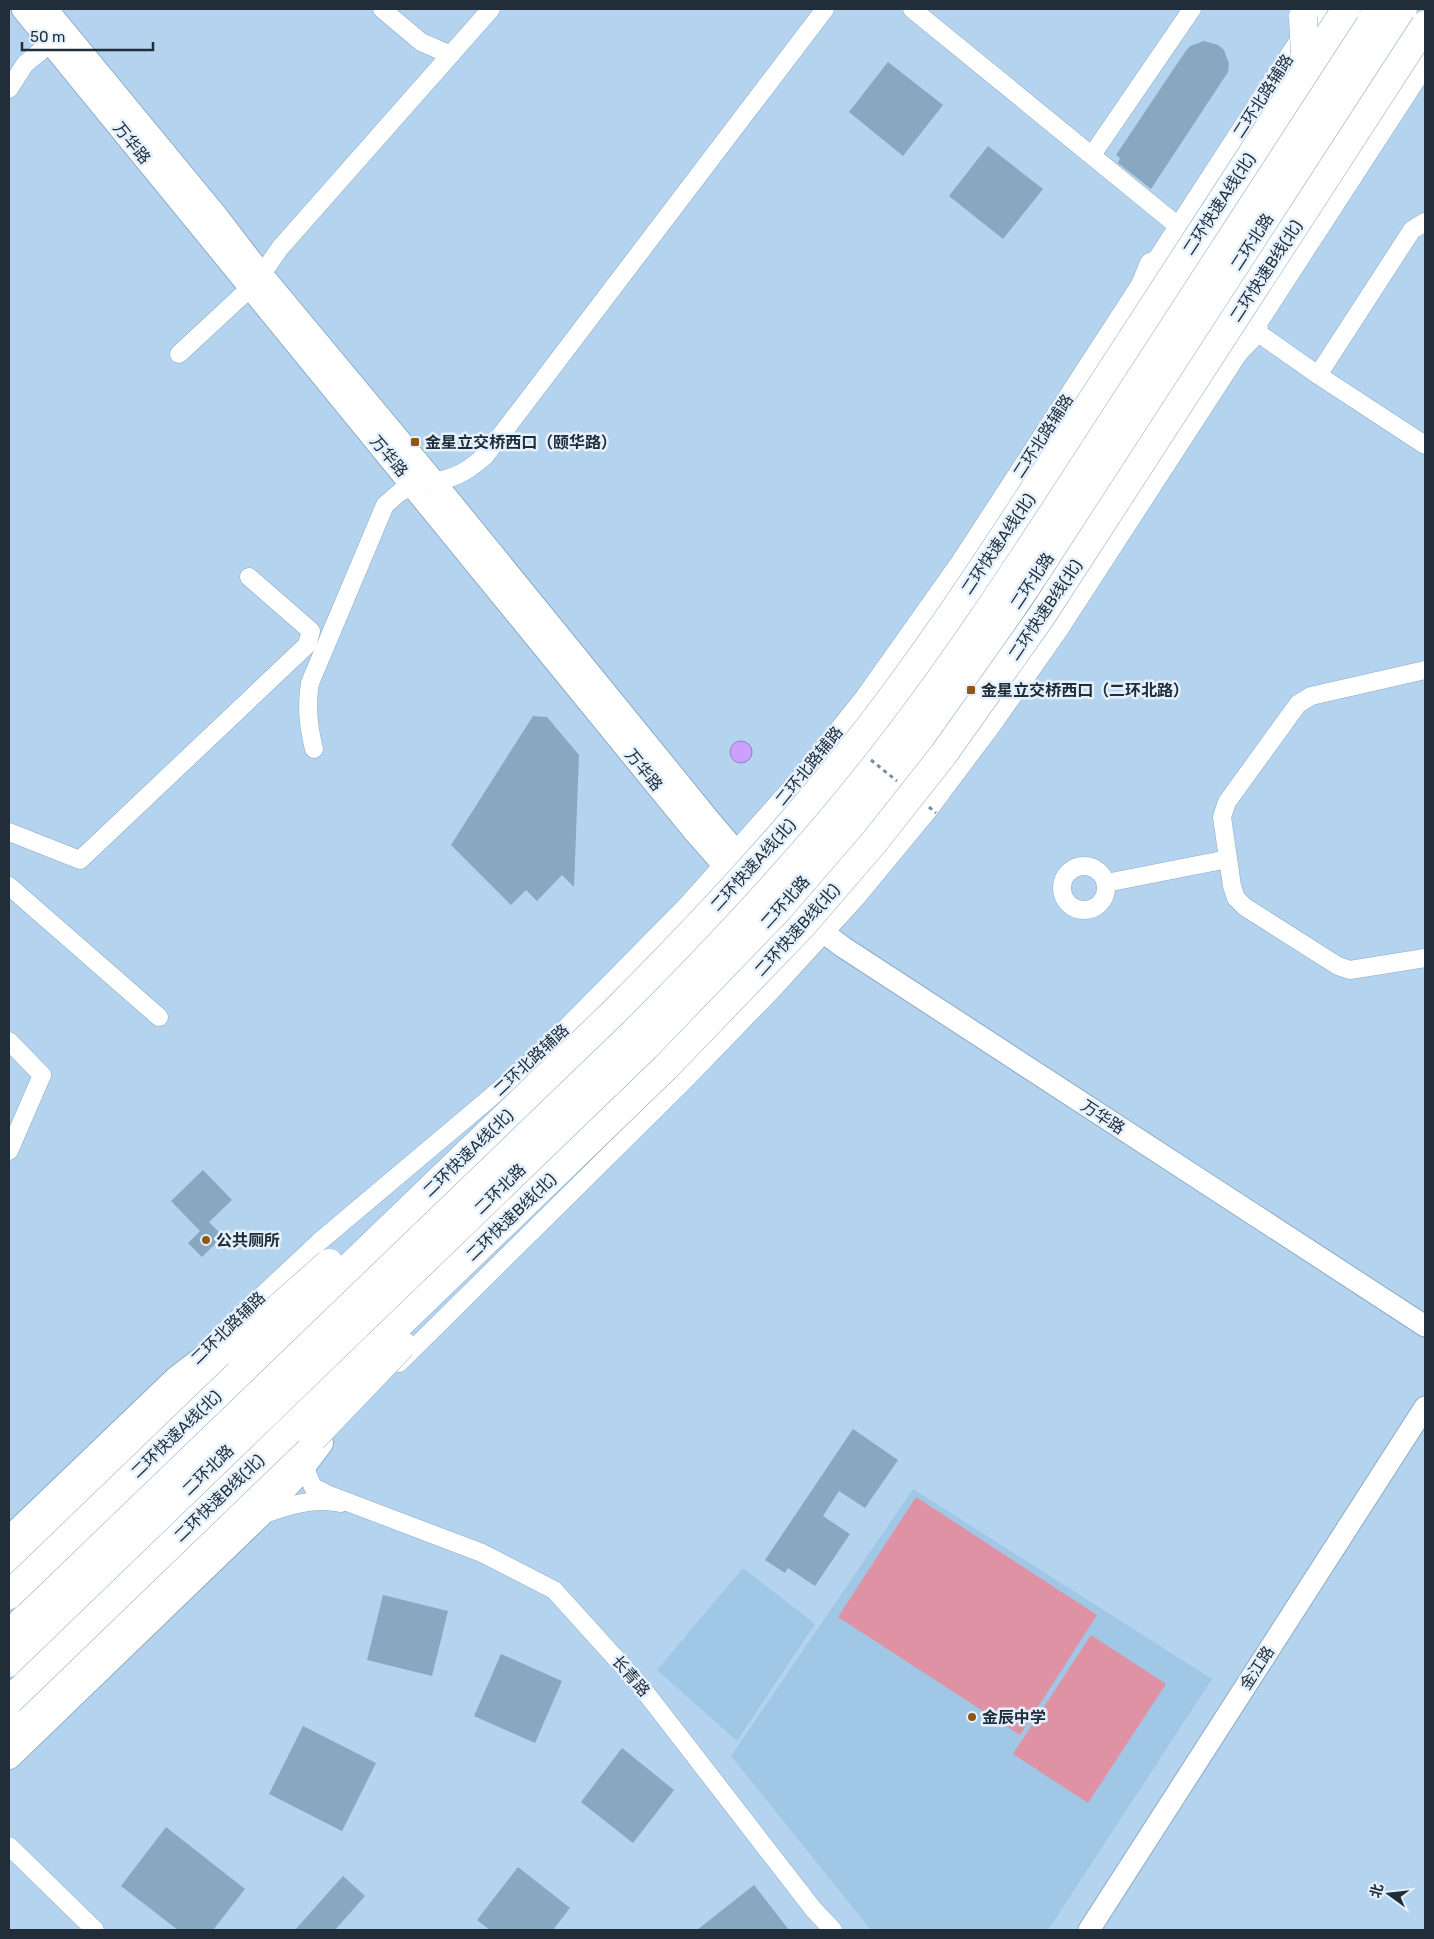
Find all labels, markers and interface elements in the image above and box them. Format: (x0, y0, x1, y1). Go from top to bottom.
scale bar (22, 20, 154, 52)
text: 50 m (30, 28, 65, 46)
street label: 二环北路辅路 (1229, 51, 1297, 141)
street label: 万华路 (110, 118, 154, 168)
street label: 二环快速A线(北) (1179, 150, 1259, 258)
street label: 二环北路 (1227, 210, 1277, 274)
street label: 二环快速B线(北) (1226, 217, 1306, 325)
street label: 二环北路辅路 (1009, 391, 1077, 481)
street label: 万华路 (366, 432, 412, 480)
place label: 金星立交桥西口（颐华路） (425, 433, 617, 452)
marker: 金星立交桥西口（颐华路） (409, 436, 421, 448)
street label: 二环快速A线(北) (957, 490, 1039, 598)
street label: 二环北路 (1006, 549, 1058, 613)
street label: 二环快速B线(北) (1004, 556, 1086, 664)
place label: 金星立交桥西口（二环北路） (981, 681, 1189, 700)
marker: 金星立交桥西口（二环北路） (965, 684, 977, 696)
street label: 二环北路辅路 (771, 723, 847, 809)
street label: 万华路 (622, 745, 666, 795)
street label: 二环快速A线(北) (707, 815, 799, 915)
street label: 二环北路 (757, 872, 813, 932)
street label: 二环快速B线(北) (751, 880, 843, 980)
street label: 二环北路辅路 (489, 1020, 573, 1100)
street label: 万华路 (1078, 1096, 1128, 1138)
street label: 二环快速A线(北) (419, 1105, 517, 1201)
street label: 二环北路 (470, 1160, 530, 1218)
street label: 二环快速B线(北) (462, 1169, 560, 1265)
place label: 公共厕所 (216, 1231, 280, 1250)
marker: 公共厕所 (200, 1234, 212, 1246)
street label: 二环北路辅路 (187, 1288, 269, 1368)
street label: 二环快速A线(北) (127, 1386, 225, 1482)
street label: 二环北路 (178, 1441, 238, 1499)
street label: 二环快速B线(北) (170, 1450, 268, 1546)
street label: 金江路 (1236, 1643, 1278, 1693)
street label: 长青路 (608, 1652, 654, 1700)
place label: 金辰中学 (982, 1708, 1046, 1727)
marker: 金辰中学 (966, 1711, 978, 1723)
north arrow (1364, 1869, 1414, 1919)
text: 北 (1367, 1882, 1387, 1900)

